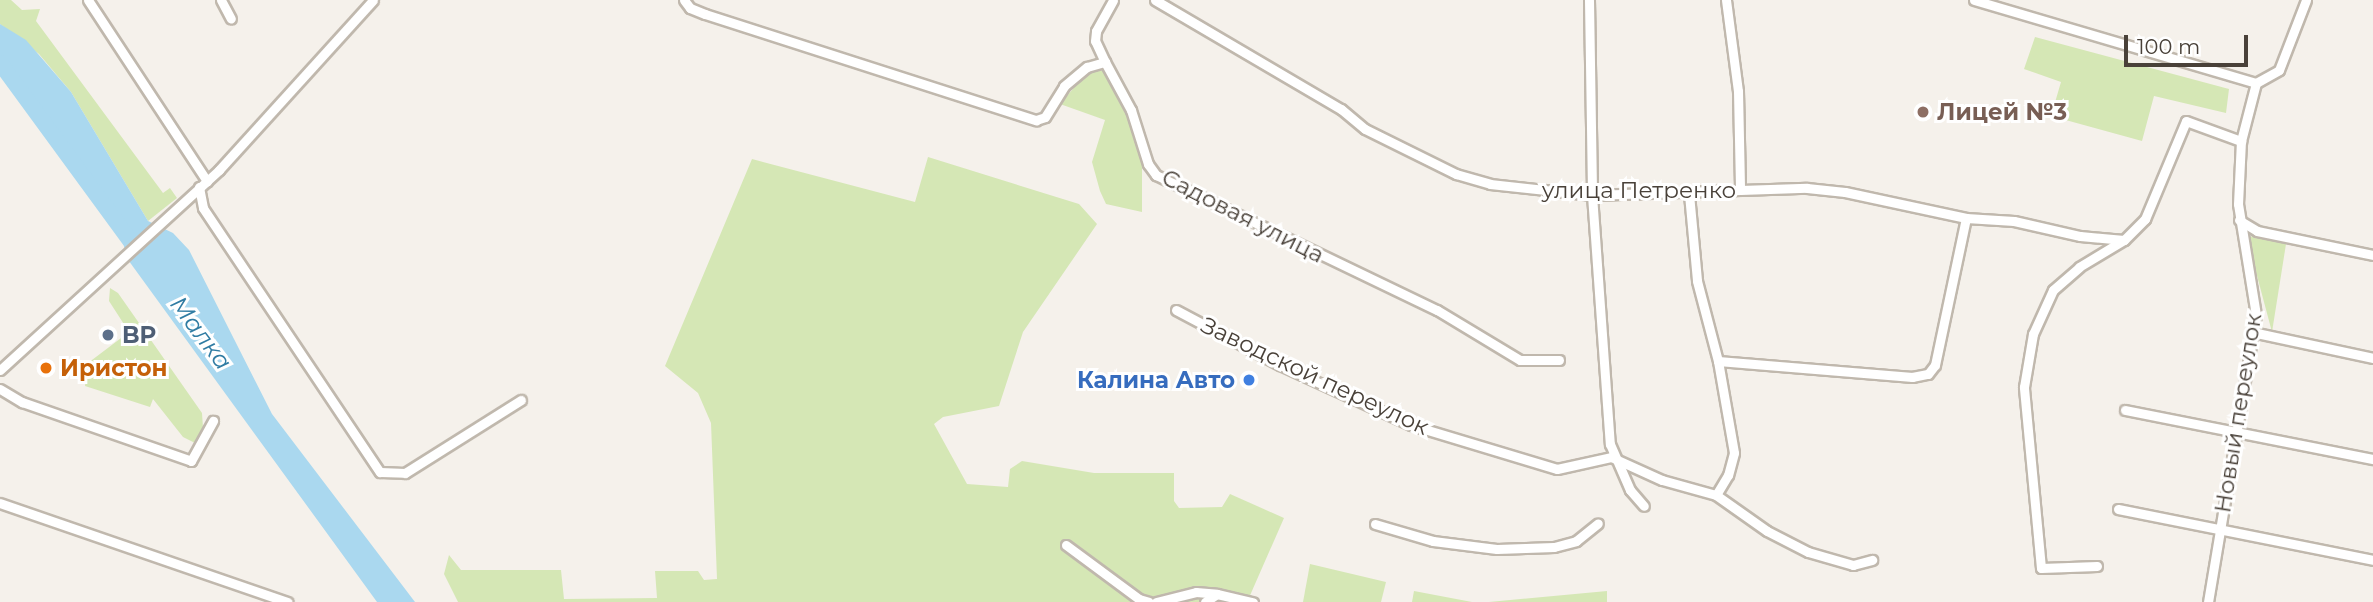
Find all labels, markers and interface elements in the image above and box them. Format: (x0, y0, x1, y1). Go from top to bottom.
scale bar (2128, 21, 2252, 65)
text: 100 m (2137, 34, 2200, 59)
place label: Лицей №3 (1937, 98, 2067, 126)
marker: Лицей №3 (1915, 104, 1931, 120)
street label: Садовая улица (1157, 163, 1329, 269)
street label: улица Петренко (1542, 176, 1736, 204)
water label: Малка (164, 290, 238, 376)
street label: Заводской переулок (1197, 311, 1433, 441)
street label: Новый переулок (2209, 311, 2267, 515)
place label: BP (122, 321, 156, 349)
marker: BP (100, 327, 116, 343)
place label: Иристон (60, 354, 168, 382)
marker: Иристон (38, 360, 54, 376)
place label: Калина Авто (1077, 366, 1235, 394)
marker: Калина Авто (1241, 372, 1257, 388)

